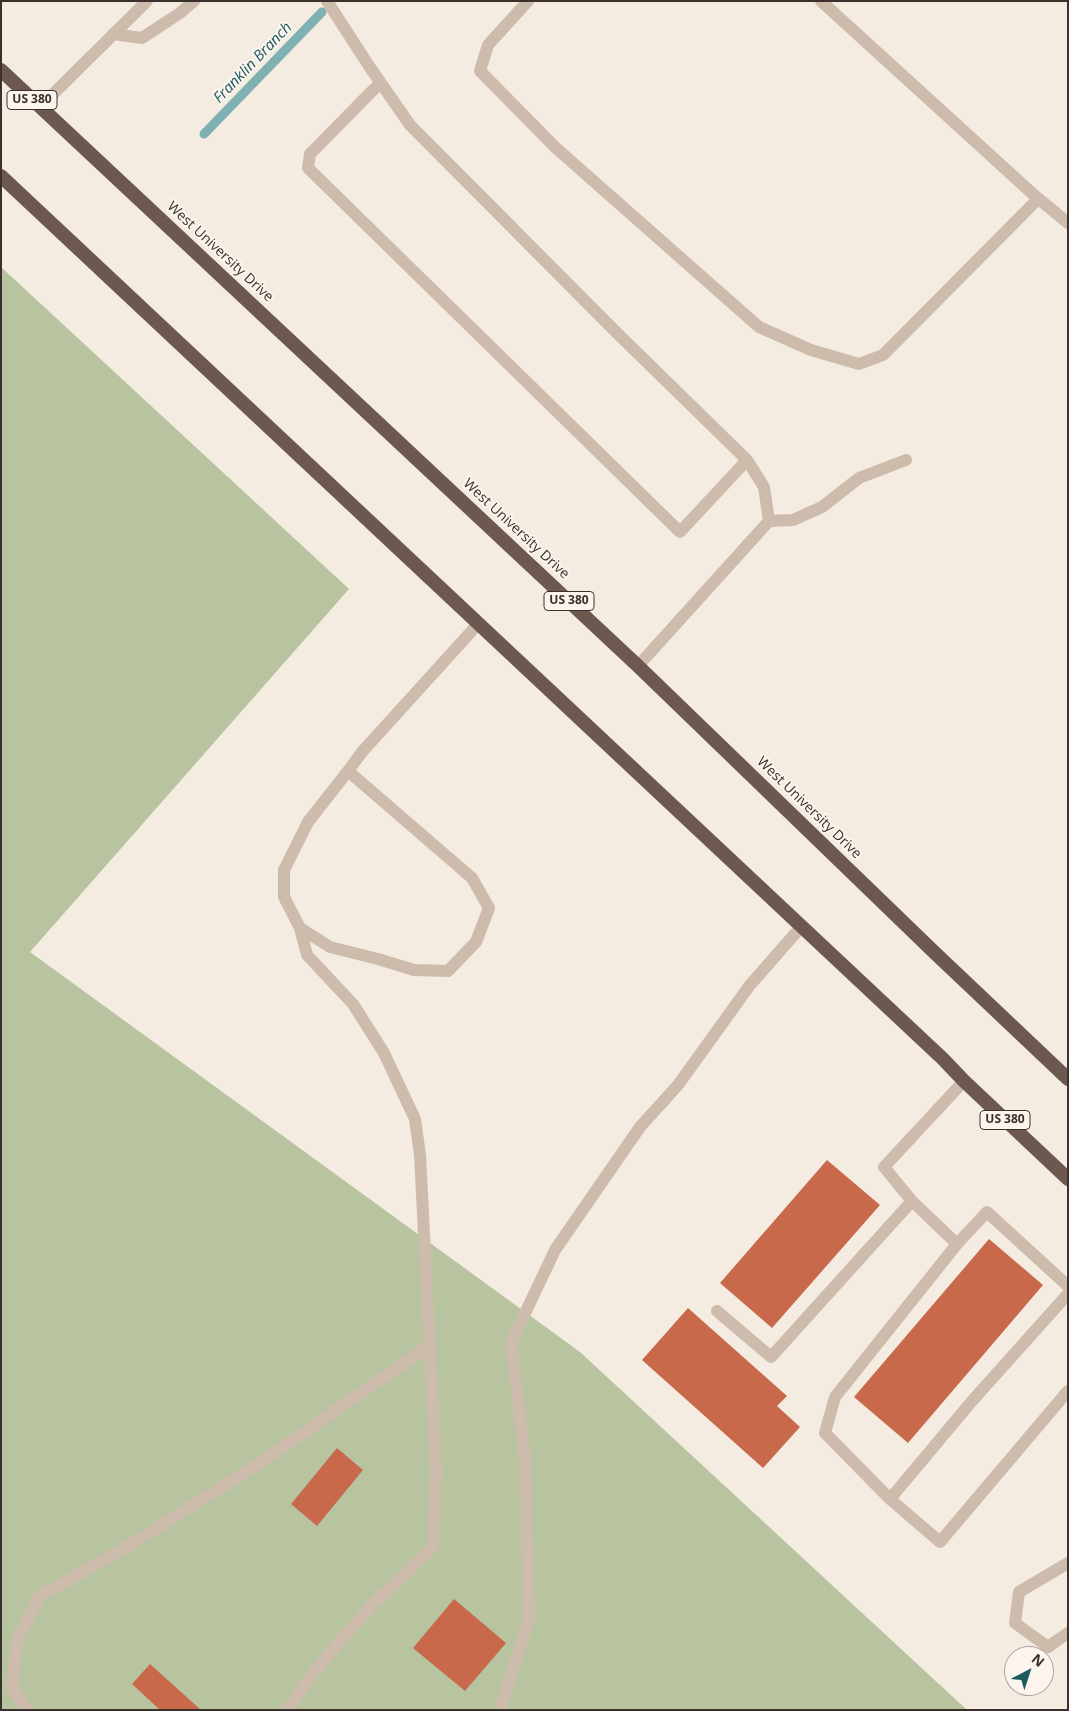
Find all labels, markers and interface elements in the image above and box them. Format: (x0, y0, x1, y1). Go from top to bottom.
water label: Franklin Branch (210, 19, 296, 107)
road number: US 380 (7, 90, 57, 110)
street label: West University Drive (163, 198, 277, 306)
street label: West University Drive (459, 475, 573, 583)
road number: US 380 (544, 592, 594, 610)
street label: West University Drive (753, 754, 865, 862)
road number: US 380 (980, 1110, 1030, 1130)
north arrow (1004, 1646, 1054, 1696)
text: N (1028, 1649, 1049, 1671)

